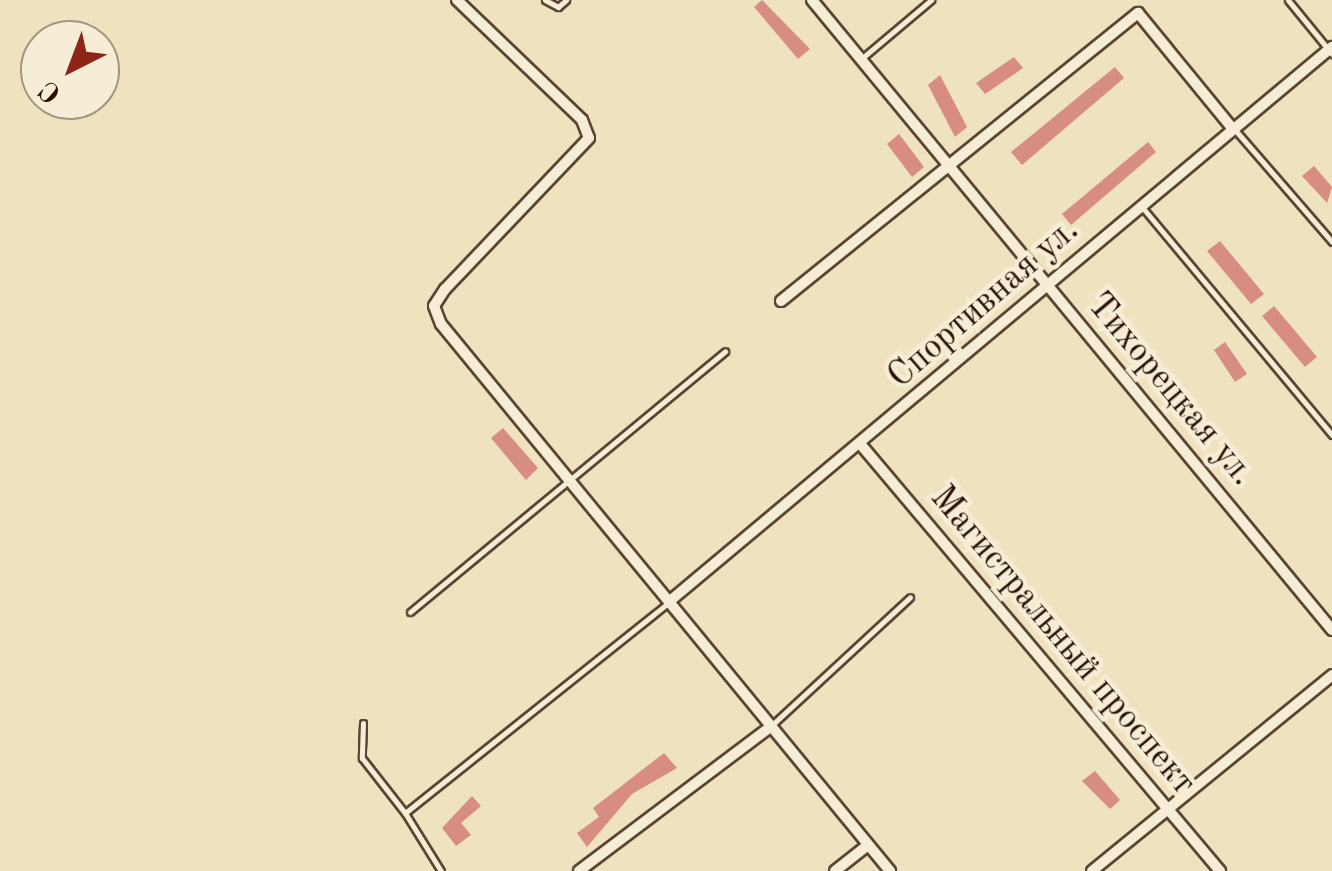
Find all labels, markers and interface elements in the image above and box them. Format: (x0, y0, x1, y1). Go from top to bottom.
north arrow (20, 20, 120, 120)
text: С (35, 74, 68, 107)
street label: Спортивная ул. (880, 210, 1088, 398)
street label: Тихорецкая ул. (1077, 285, 1263, 495)
street label: Магистральный проспект (920, 478, 1204, 804)

